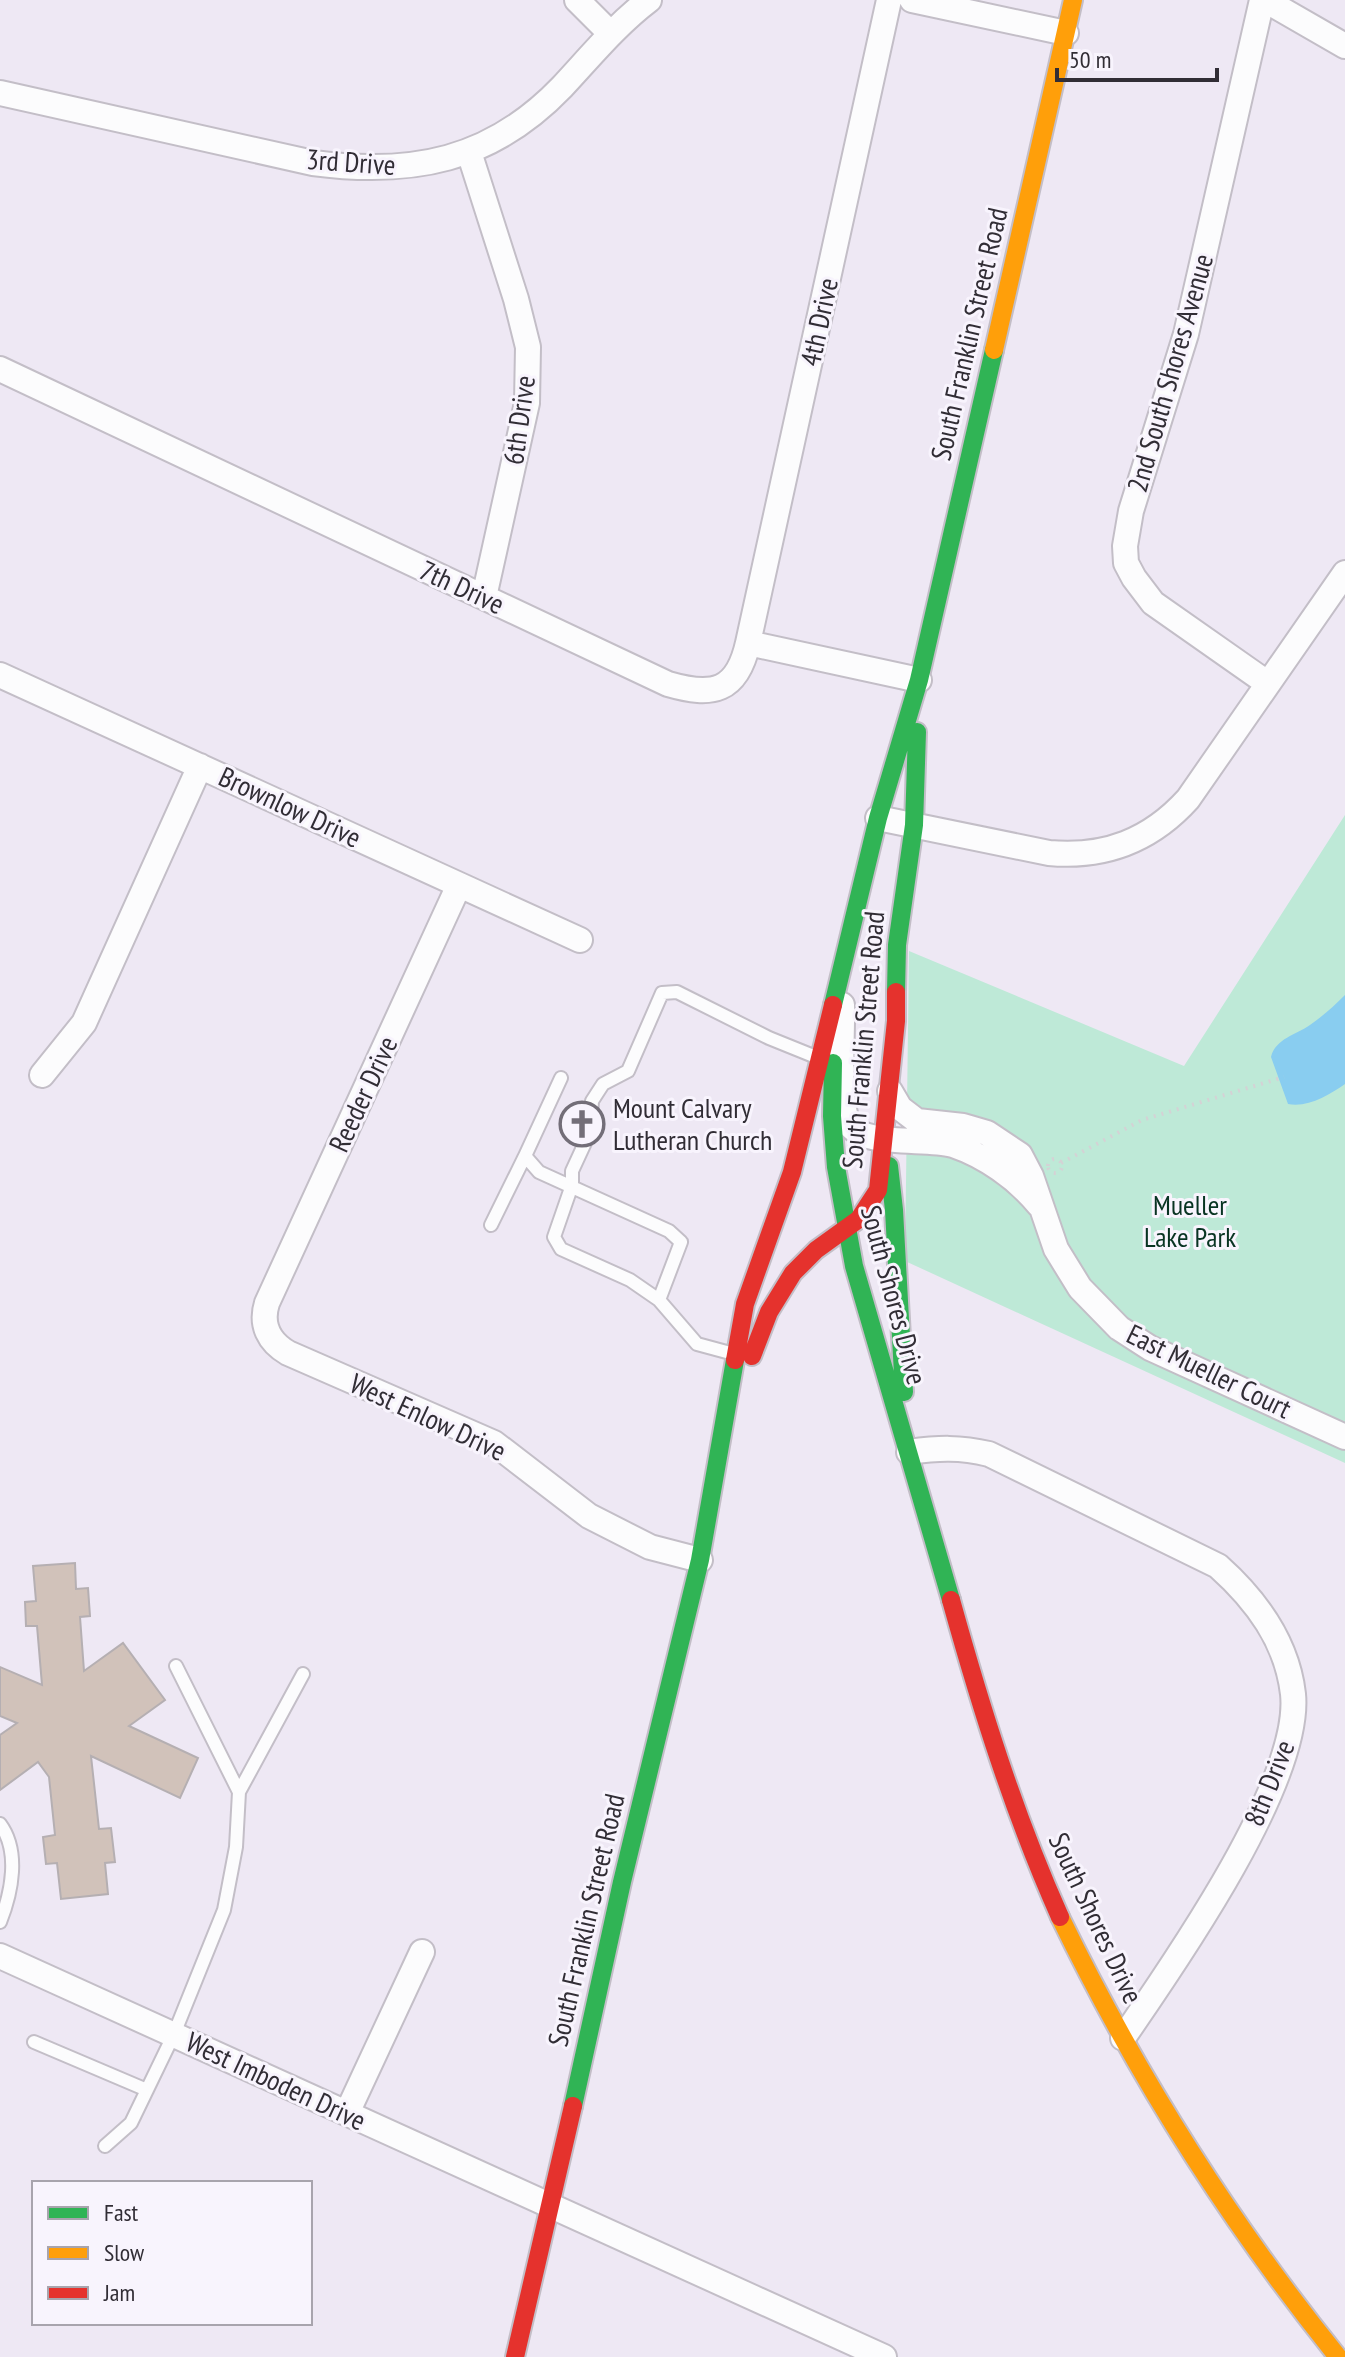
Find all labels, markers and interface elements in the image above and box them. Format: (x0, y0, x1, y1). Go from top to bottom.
scale bar (1057, 32, 1217, 82)
text: 50 m (1069, 44, 1111, 75)
street label: 3rd Drive (305, 140, 397, 183)
street label: South Franklin Street Road (921, 204, 1016, 464)
street label: 2nd South Shores Avenue (1118, 249, 1221, 496)
street label: 4th Drive (791, 274, 846, 369)
street label: 6th Drive (494, 373, 543, 467)
street label: 7th Drive (414, 551, 510, 622)
street label: Brownlow Drive (213, 758, 367, 856)
street label: South Franklin Street Road (833, 910, 892, 1170)
street label: Reeder Drive (320, 1030, 405, 1158)
place label: Mount Calvary Lutheran Church (613, 1089, 772, 1158)
church icon: Mount Calvary Lutheran Church (558, 1100, 606, 1148)
park label: Mueller Lake Park (1144, 1186, 1236, 1255)
street label: South Shores Drive (853, 1201, 936, 1389)
street label: East Mueller Court (1121, 1315, 1298, 1426)
street label: West Enlow Drive (344, 1364, 512, 1469)
street label: 8th Drive (1235, 1734, 1302, 1831)
street label: South Franklin Street Road (538, 1790, 633, 2050)
street label: South Shores Drive (1041, 1827, 1152, 2009)
street label: West Imboden Drive (180, 2023, 372, 2138)
legend (32, 2181, 312, 2325)
text: Fast (104, 2197, 139, 2228)
text: Slow (104, 2237, 145, 2268)
text: Jam (103, 2277, 135, 2308)

